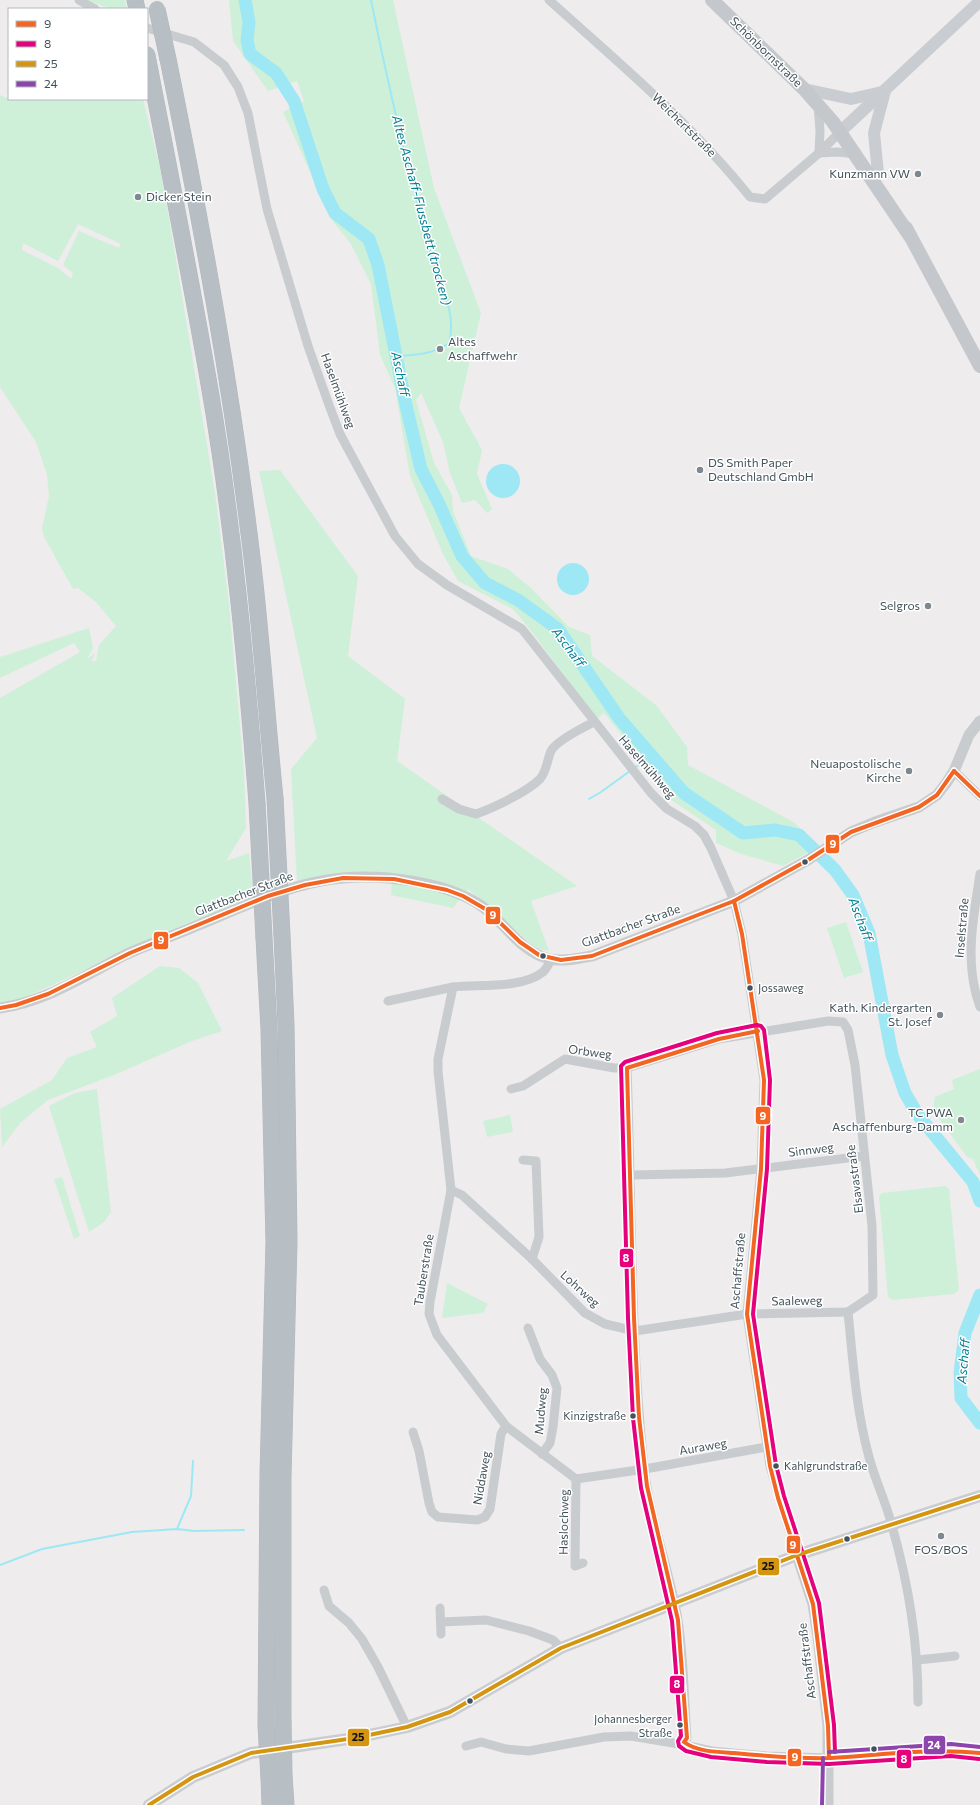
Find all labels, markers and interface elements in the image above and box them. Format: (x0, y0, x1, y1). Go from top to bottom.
legend (8, 8, 148, 100)
street label: Schönbornstraße (728, 13, 806, 89)
text: 9 (44, 16, 51, 30)
text: 8 (44, 36, 51, 50)
text: 25 (44, 56, 58, 70)
text: 24 (44, 76, 58, 90)
street label: Weichertstraße (650, 89, 720, 159)
water label: Altes Aschaff-Flussbett (trocken) (389, 112, 455, 307)
place label: Kunzmann VW (829, 166, 910, 180)
marker: Kunzmann VW (913, 169, 923, 179)
place label: Dicker Stein (146, 189, 212, 203)
marker: Dicker Stein (133, 192, 143, 202)
place label: Altes Aschaffwehr (448, 334, 518, 362)
marker: Altes Aschaffwehr (435, 344, 445, 354)
water label: Aschaff (388, 349, 414, 400)
street label: Haselmühlweg (319, 351, 359, 431)
place label: DS Smith Paper Deutschland GmbH (708, 455, 814, 483)
marker: DS Smith Paper Deutschland GmbH (695, 465, 705, 475)
place label: Selgros (880, 598, 920, 612)
marker: Selgros (923, 601, 933, 611)
water label: Aschaff (548, 623, 590, 672)
street label: Haselmühlweg (616, 732, 679, 801)
place label: Neuapostolische Kirche (810, 756, 901, 784)
marker: Neuapostolische Kirche (904, 766, 914, 776)
line badge: 9 (825, 834, 840, 854)
text: 9 (830, 837, 837, 850)
unlabelled marker (800, 857, 810, 867)
street label: Glattbacher Straße (193, 868, 295, 918)
water label: Aschaff (845, 894, 877, 945)
street label: Inselstraße (951, 897, 971, 958)
street label: Glattbacher Straße (579, 901, 682, 949)
line badge: 9 (485, 906, 501, 925)
text: 9 (490, 908, 497, 921)
line badge: 9 (153, 931, 169, 950)
text: 9 (158, 933, 165, 946)
unlabelled marker (538, 951, 548, 961)
place label: Jossaweg (758, 981, 804, 995)
marker: Jossaweg (745, 983, 755, 993)
place label: Kath. Kindergarten St. Josef (829, 1000, 932, 1029)
marker: Kath. Kindergarten St. Josef (935, 1010, 945, 1020)
street label: Orbweg (567, 1041, 613, 1061)
place label: TC PWA Aschaffenburg-Damm (832, 1105, 953, 1133)
line badge: 9 (755, 1106, 771, 1125)
text: 9 (760, 1109, 767, 1122)
marker: TC PWA Aschaffenburg-Damm (956, 1115, 966, 1125)
street label: Sinnweg (787, 1139, 835, 1159)
street label: Elsavastraße (843, 1144, 865, 1214)
street label: Aschaffstraße (727, 1232, 747, 1310)
street label: Tauberstraße (410, 1233, 436, 1307)
line badge: 8 (619, 1248, 634, 1268)
text: 8 (623, 1251, 630, 1264)
street label: Lohrweg (558, 1267, 604, 1310)
street label: Saaleweg (771, 1293, 823, 1307)
water label: Aschaff (953, 1336, 973, 1385)
street label: Mudweg (531, 1386, 549, 1435)
place label: Kinzigstraße (563, 1409, 626, 1422)
marker: Kinzigstraße (628, 1411, 638, 1421)
street label: Auraweg (678, 1435, 728, 1457)
street label: Niddaweg (469, 1449, 493, 1506)
place label: Kahlgrundstraße (784, 1459, 868, 1472)
marker: Kahlgrundstraße (771, 1461, 781, 1471)
street label: Haslochweg (555, 1488, 571, 1555)
marker: FOS/BOS (936, 1531, 946, 1541)
unlabelled marker (842, 1534, 852, 1544)
line badge: 9 (786, 1535, 801, 1554)
text: 9 (790, 1538, 797, 1551)
place label: FOS/BOS (914, 1542, 968, 1556)
line badge: 25 (757, 1557, 780, 1576)
text: 25 (762, 1559, 774, 1572)
street label: Aschaffstraße (794, 1622, 818, 1700)
line badge: 8 (669, 1675, 685, 1694)
text: 8 (674, 1677, 681, 1690)
unlabelled marker (465, 1696, 475, 1706)
place label: Johannesberger Straße (594, 1712, 673, 1739)
marker: Johannesberger Straße (675, 1720, 685, 1730)
line badge: 25 (347, 1728, 370, 1747)
text: 25 (352, 1730, 364, 1743)
line badge: 24 (923, 1735, 946, 1755)
text: 24 (928, 1738, 941, 1751)
unlabelled marker (869, 1744, 879, 1754)
line badge: 9 (787, 1748, 802, 1767)
line badge: 8 (896, 1749, 912, 1769)
text: 9 (792, 1750, 799, 1763)
text: 8 (901, 1752, 908, 1765)

